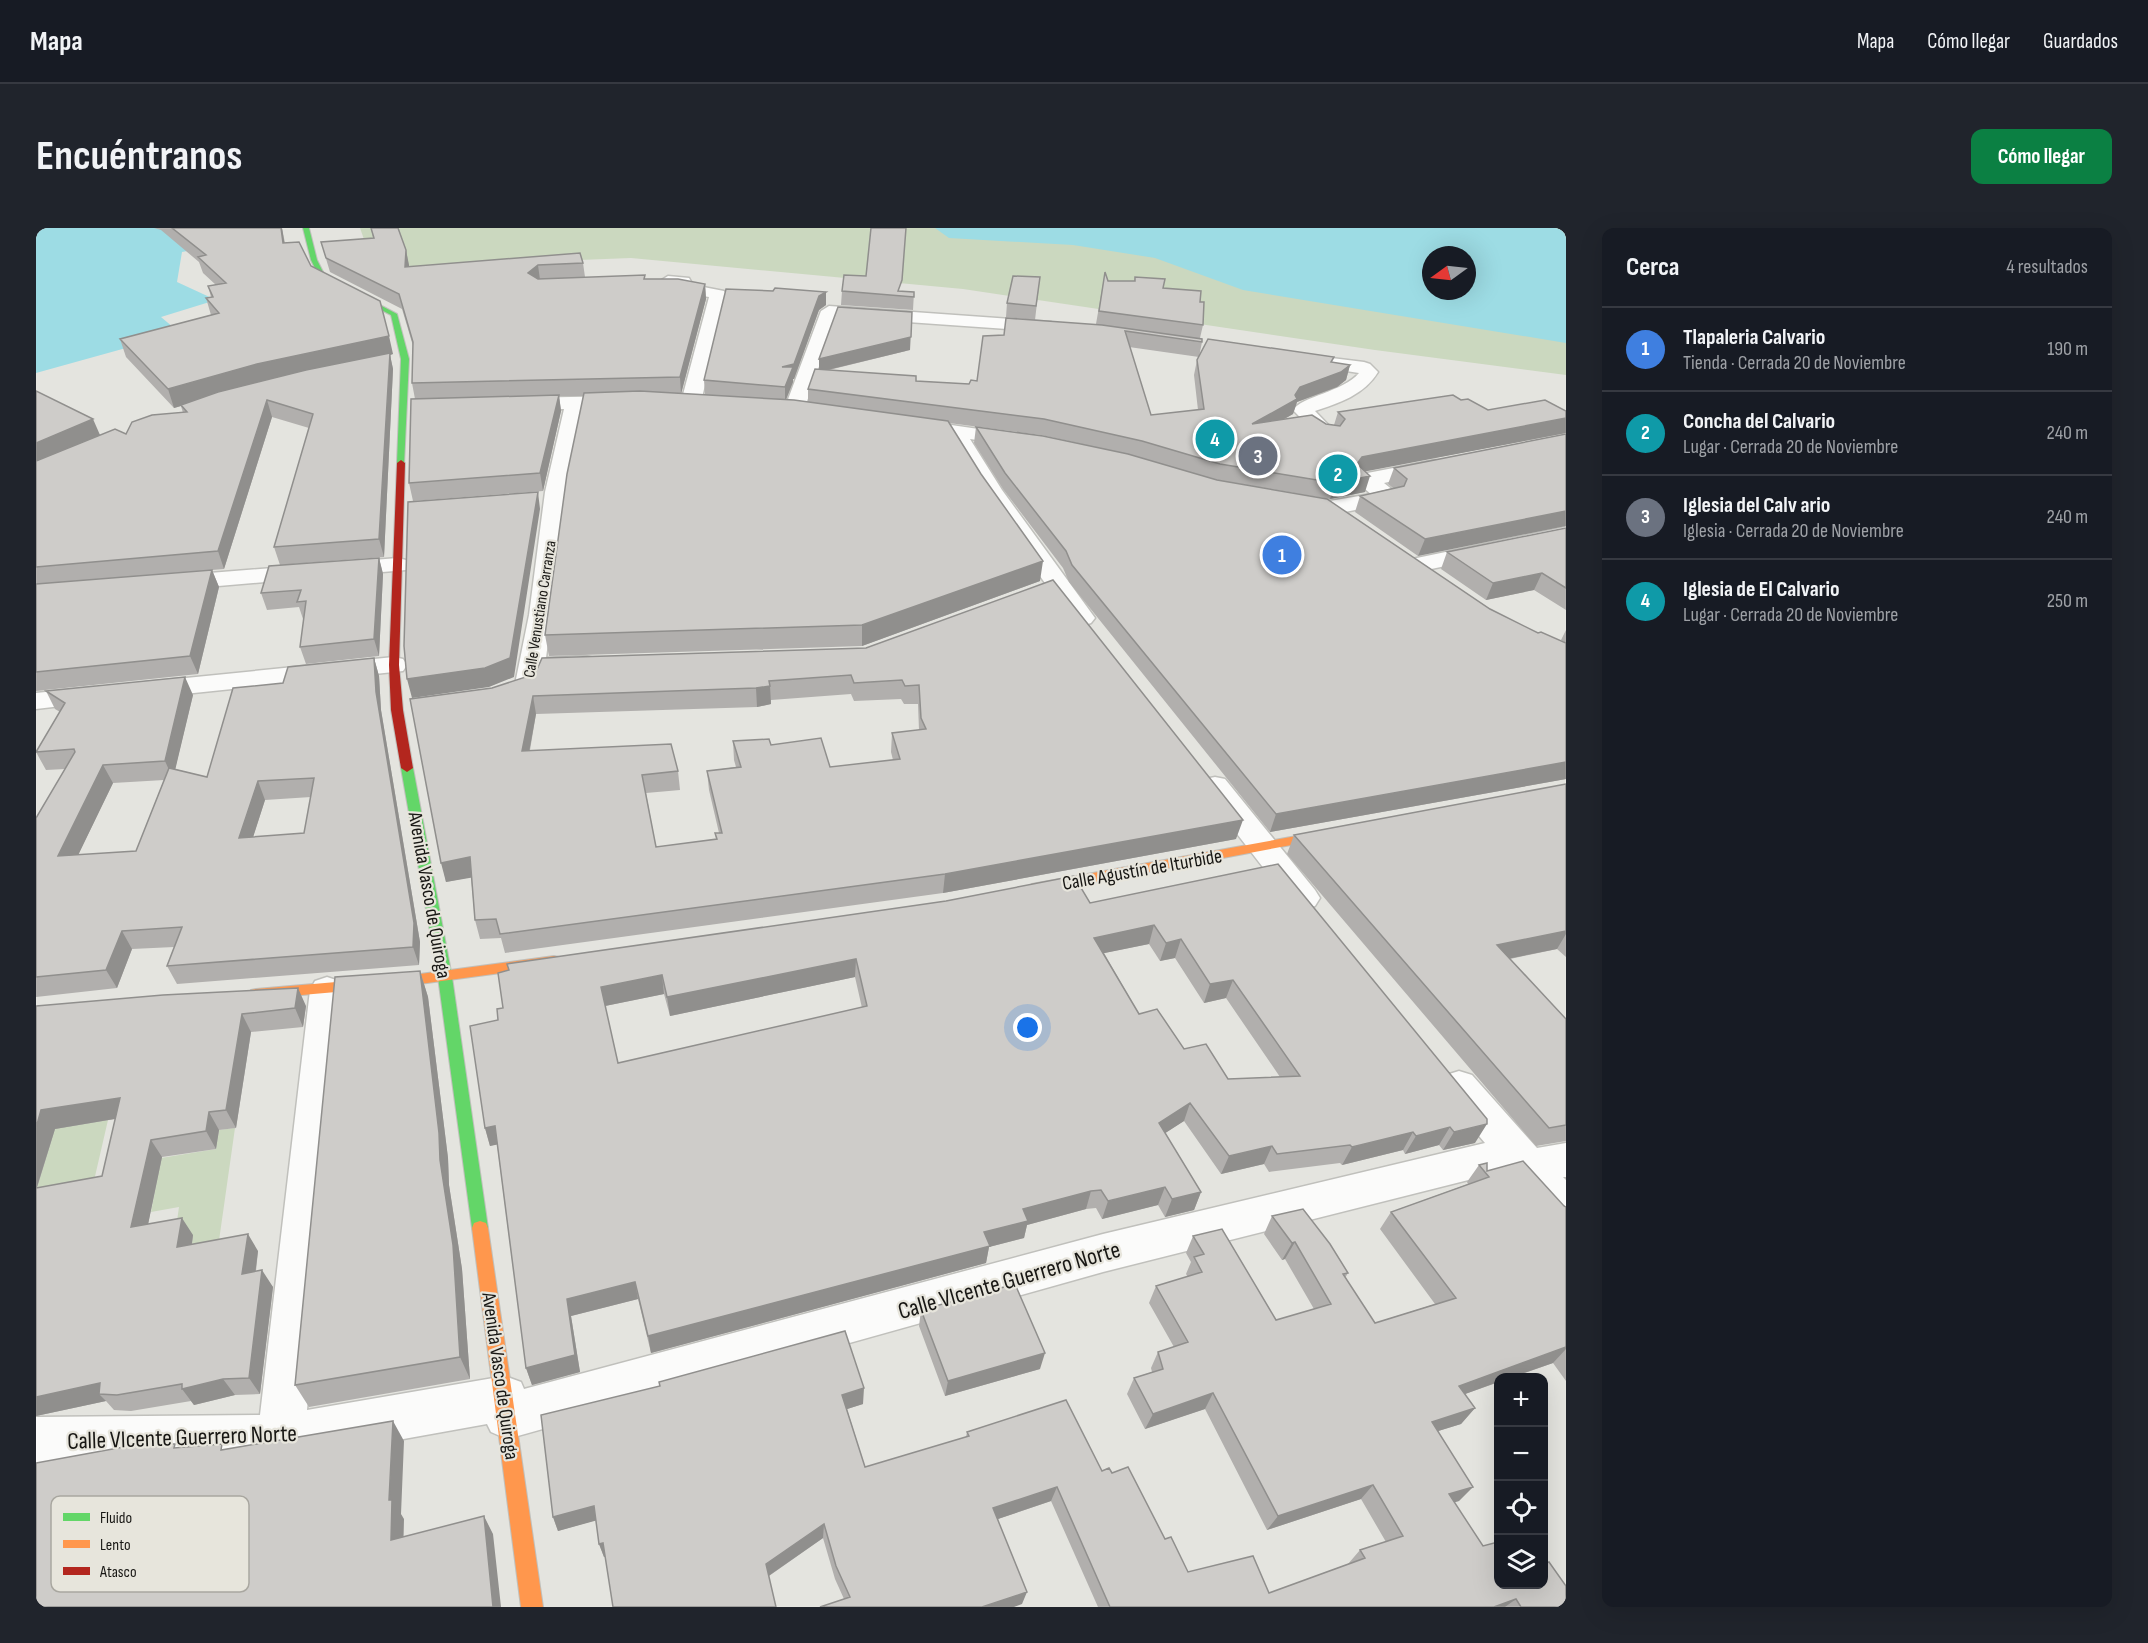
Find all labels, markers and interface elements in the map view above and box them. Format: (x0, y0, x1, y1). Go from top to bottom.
text: Mapa (30, 25, 83, 58)
text: Mapa (1857, 29, 1894, 54)
text: Cómo llegar (1927, 29, 2010, 54)
text: Guardados (2043, 29, 2118, 54)
button: Cómo llegar (1971, 129, 2112, 184)
text: Encuéntranos (36, 131, 242, 182)
north arrow (1422, 246, 1476, 300)
text: Cerca (1626, 252, 1679, 283)
text: 4 resultados (2006, 255, 2088, 279)
text: Tlapaleria Calvario (1683, 324, 1825, 351)
text: 1 (1642, 337, 1649, 361)
text: 190 m (2047, 337, 2088, 361)
text: Tienda · Cerrada 20 de Noviembre (1683, 351, 1906, 375)
text: Concha del Calvario (1683, 408, 1835, 435)
pin: 4 (1196, 416, 1234, 462)
text: 2 (1641, 421, 1650, 445)
text: 240 m (2047, 421, 2088, 445)
pin: 3 (1238, 434, 1278, 478)
text: Lugar · Cerrada 20 de Noviembre (1683, 435, 1898, 459)
pin: 2 (1318, 452, 1358, 496)
text: Iglesia del Calv ario (1683, 492, 1830, 519)
text: 3 (1641, 505, 1650, 529)
text: 240 m (2047, 505, 2088, 529)
text: Iglesia · Cerrada 20 de Noviembre (1683, 519, 1904, 543)
pin: 1 (1262, 532, 1302, 578)
street label: Calle Venustiano Carranza (520, 539, 561, 679)
text: Iglesia de El Calvario (1683, 576, 1840, 603)
text: 4 (1641, 589, 1650, 613)
text: 250 m (2047, 589, 2088, 613)
text: Lugar · Cerrada 20 de Noviembre (1683, 603, 1898, 627)
street label: Avenida Vasco de Quiroga (402, 809, 455, 980)
street label: Calle Agustín de Iturbide (1060, 844, 1224, 896)
your location (1013, 1013, 1042, 1042)
street label: Calle VIcente Guerrero Norte (895, 1235, 1124, 1326)
street label: Avenida Vasco de Quiroga (476, 1290, 524, 1461)
map controls (1494, 1373, 1548, 1589)
button: + (1494, 1373, 1548, 1427)
street label: Calle VIcente Guerrero Norte (67, 1419, 297, 1456)
button: − (1494, 1427, 1548, 1481)
button: locate (1494, 1481, 1548, 1535)
legend (51, 1496, 249, 1592)
text: Fluido (100, 1509, 132, 1528)
button: layers (1494, 1535, 1548, 1589)
text: Lento (100, 1536, 131, 1555)
text: Atasco (99, 1563, 137, 1582)

